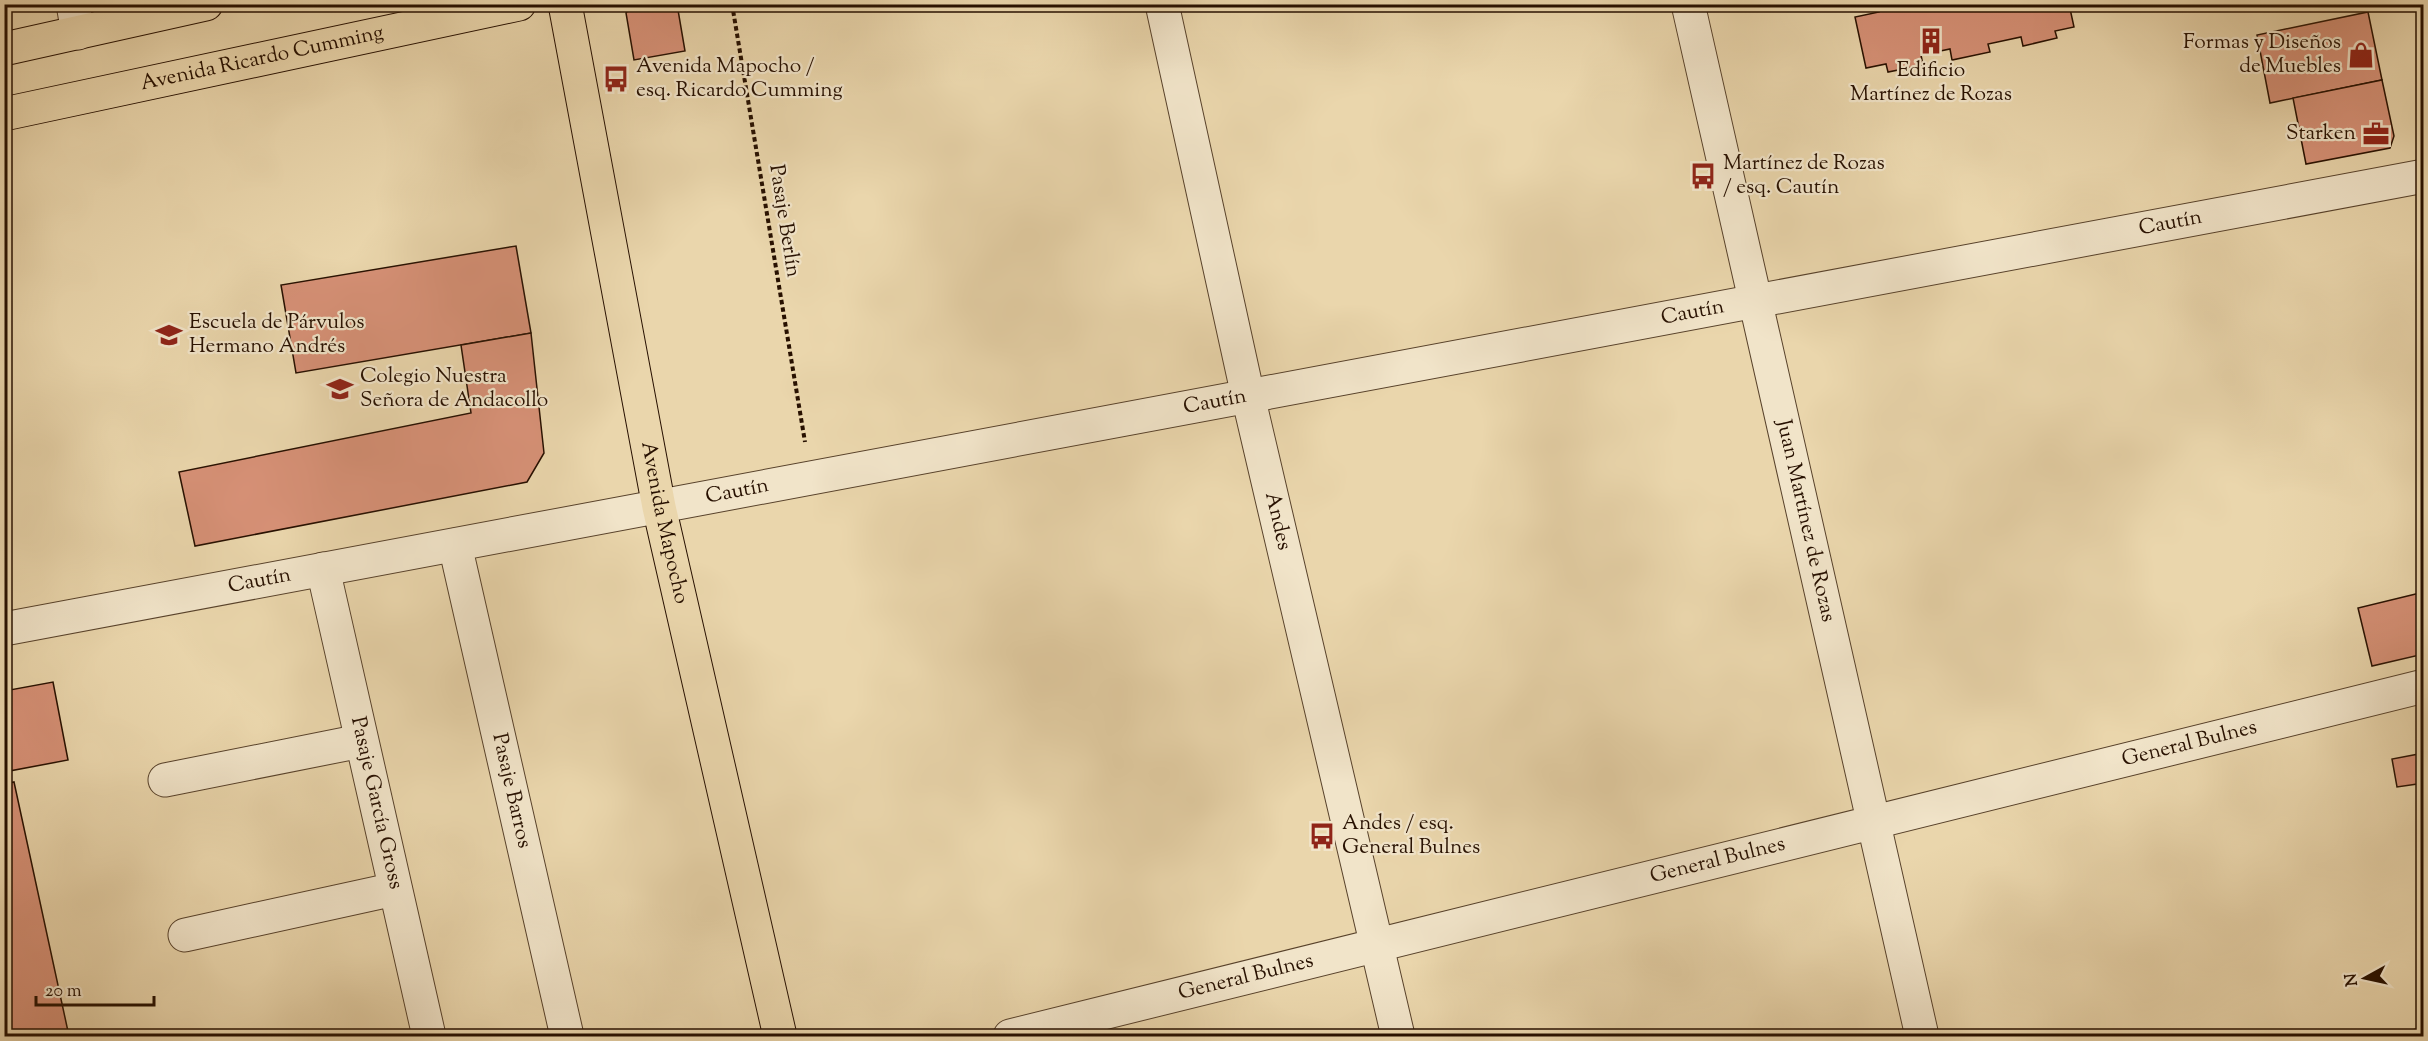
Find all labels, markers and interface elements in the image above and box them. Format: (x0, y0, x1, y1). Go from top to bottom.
street label: Avenida Ricardo Cumming (138, 18, 386, 99)
building icon: Edificio Martínez de Rozas (1916, 26, 1946, 56)
place label: Formas y Diseños de Muebles (2183, 28, 2341, 82)
shop icon: Formas y Diseños de Muebles (2346, 40, 2376, 70)
place label: Avenida Mapocho / esq. Ricardo Cumming (636, 52, 843, 106)
place label: Edificio Martínez de Rozas (1850, 56, 2012, 110)
bus stop icon: Avenida Mapocho / esq. Ricardo Cumming (601, 64, 631, 94)
place label: Starken (2286, 119, 2356, 149)
office icon: Starken (2361, 119, 2391, 149)
place label: Martínez de Rozas / esq. Cautín (1723, 149, 1885, 203)
bus stop icon: Martínez de Rozas / esq. Cautín (1688, 161, 1718, 191)
street label: Pasaje Berlín (760, 162, 808, 280)
street label: Cautín (2136, 203, 2204, 244)
street label: Cautín (1659, 292, 1727, 334)
place label: Escuela de Párvulos Hermano Andrés (189, 308, 364, 362)
school or university icon: Escuela de Párvulos Hermano Andrés (154, 320, 184, 350)
place label: Colegio Nuestra Señora de Andacollo (360, 362, 548, 416)
school or university icon: Colegio Nuestra Señora de Andacollo (325, 374, 355, 404)
street label: Cautín (1181, 382, 1249, 423)
street label: Juan Martínez de Rozas (1767, 416, 1843, 625)
street label: Avenida Mapocho (632, 439, 696, 607)
street label: Cautín (703, 471, 771, 512)
street label: Andes (1256, 489, 1299, 553)
street label: Cautín (225, 561, 294, 602)
street label: General Bulnes (2119, 713, 2260, 775)
street label: Pasaje García Gross (342, 714, 410, 892)
street label: Pasaje Barros (483, 730, 539, 851)
place label: Andes / esq. General Bulnes (1342, 809, 1480, 863)
bus stop icon: Andes / esq. General Bulnes (1307, 821, 1337, 851)
street label: General Bulnes (1647, 830, 1788, 892)
street label: General Bulnes (1175, 946, 1317, 1009)
north arrow (2335, 948, 2395, 1008)
scale bar (36, 969, 154, 1007)
text: N (2340, 972, 2365, 988)
text: 20 m (45, 979, 82, 1005)

